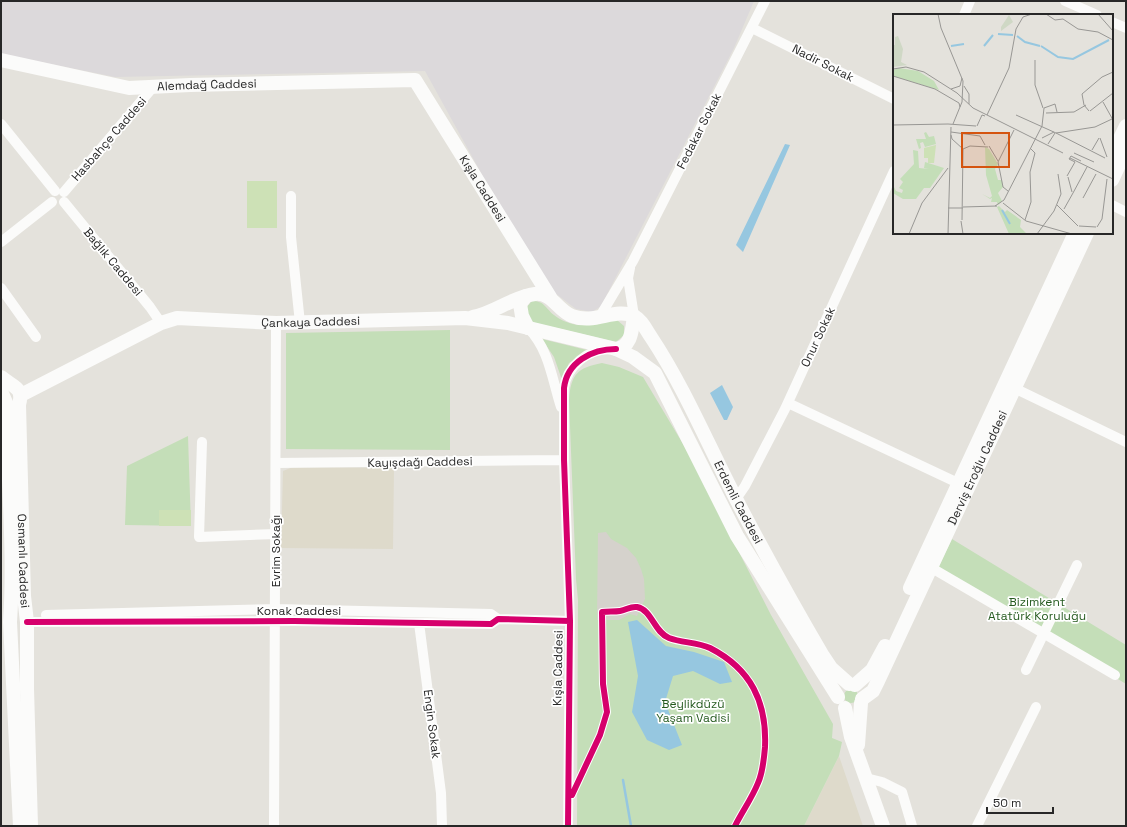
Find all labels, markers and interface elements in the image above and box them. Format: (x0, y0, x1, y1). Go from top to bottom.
inset map (893, 14, 1113, 234)
street label: Nadir Sokak (789, 41, 857, 86)
street label: Alemdağ Caddesi (157, 76, 257, 95)
street label: Fedakar Sokak (673, 90, 725, 172)
street label: Hasbahçe Caddesi (68, 93, 150, 185)
street label: Kışla Caddesi (456, 152, 509, 225)
street label: Bağlık Caddesi (80, 225, 146, 299)
street label: Onur Sokak (797, 304, 839, 370)
street label: Çankaya Caddesi (261, 313, 360, 331)
street label: Derviş Eroğlu Caddesi (944, 408, 1011, 528)
street label: Kayışdağı Caddesi (367, 453, 473, 471)
street label: Erdemli Caddesi (710, 458, 766, 547)
street label: Osmanlı Caddesi (14, 514, 33, 609)
street label: Evrim Sokağı (268, 515, 284, 587)
park label: Bizimkent Atatürk Koruluğu (988, 594, 1086, 624)
street label: Konak Caddesi (257, 603, 341, 619)
street label: Kışla Caddesi (549, 630, 567, 706)
street label: Engin Sokak (420, 688, 444, 760)
park label: Beylikdüzü Yaşam Vadisi (656, 696, 730, 726)
scale bar (987, 789, 1053, 815)
text: 50 m (993, 795, 1021, 811)

